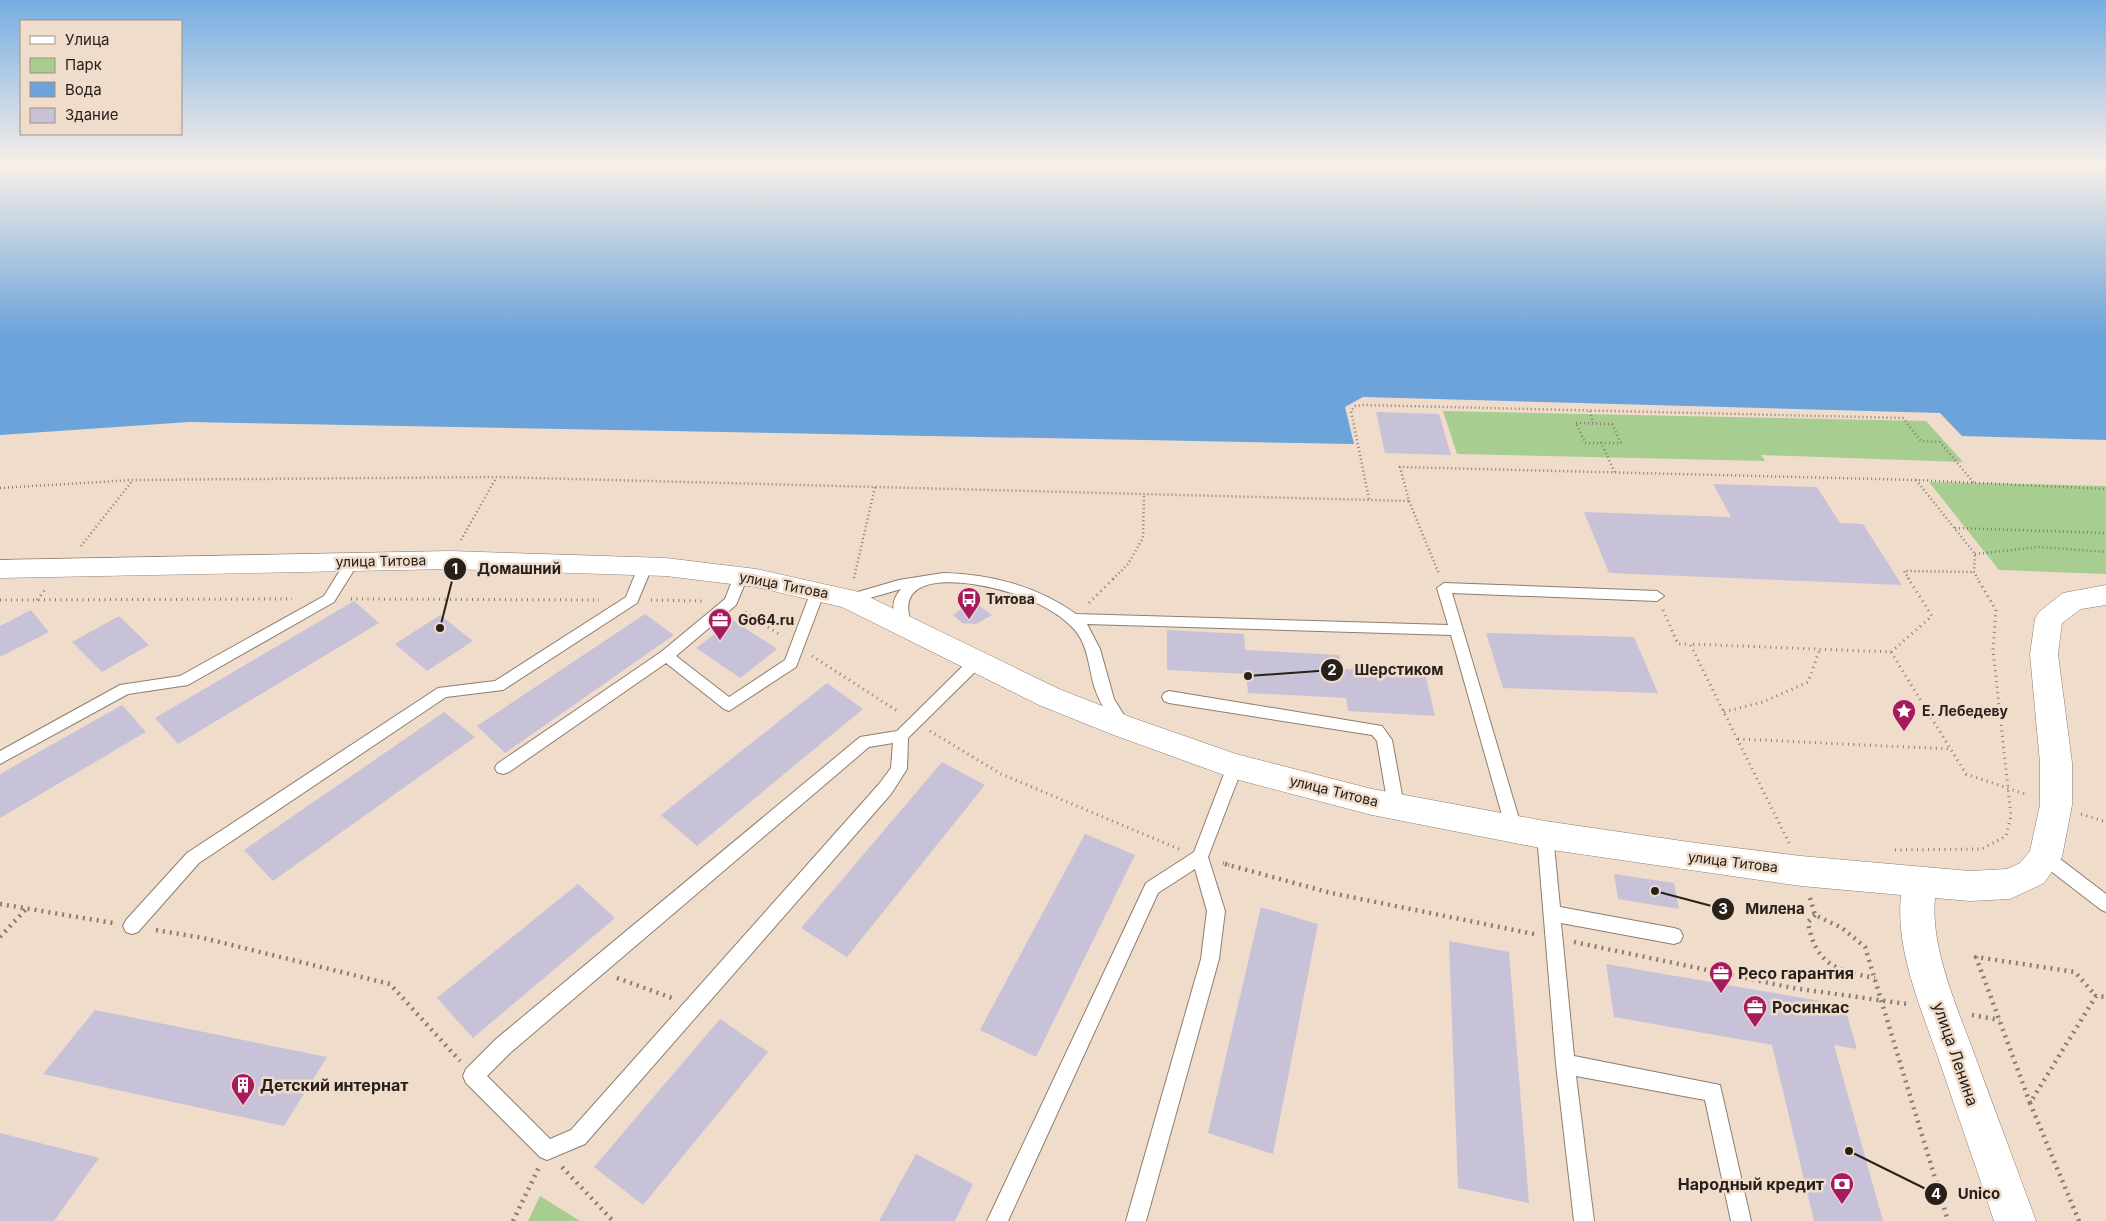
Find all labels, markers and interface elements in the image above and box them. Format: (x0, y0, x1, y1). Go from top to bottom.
legend (20, 20, 182, 135)
text: Улица (65, 30, 109, 49)
text: Парк (65, 55, 102, 74)
text: Вода (65, 80, 102, 99)
text: Здание (65, 105, 119, 124)
street label: улица Титова (335, 551, 426, 570)
callout: Домашний (442, 554, 571, 584)
text: 1 (452, 559, 458, 578)
text: Домашний (477, 559, 561, 578)
street label: улица Титова (738, 568, 830, 602)
bus stop icon: Титова (956, 586, 982, 620)
place label: Титова (986, 590, 1035, 607)
office icon: Go64.ru (707, 607, 733, 641)
place label: Go64.ru (738, 611, 794, 628)
callout: Шерстиком (1320, 655, 1454, 685)
text: 2 (1327, 660, 1337, 679)
text: Шерстиком (1355, 660, 1443, 679)
place icon: Е. Лебедеву (1891, 698, 1917, 732)
place label: Е. Лебедеву (1922, 702, 2009, 719)
street label: улица Титова (1288, 771, 1380, 810)
street label: улица Титова (1687, 848, 1779, 875)
callout: Милена (1710, 894, 1814, 924)
text: 3 (1718, 899, 1728, 918)
text: Милена (1745, 899, 1805, 918)
office icon: Ресо гарантия (1708, 960, 1734, 994)
place label: Ресо гарантия (1738, 963, 1854, 983)
office icon: Росинкас (1742, 994, 1768, 1028)
place label: Росинкас (1772, 997, 1849, 1017)
street label: улица Ленина (1929, 999, 1983, 1109)
building icon: Детский интернат (230, 1072, 256, 1106)
place label: Детский интернат (260, 1075, 408, 1095)
bank icon: Народный кредит (1829, 1171, 1855, 1205)
place label: Народный кредит (1678, 1174, 1824, 1194)
callout: Unico (1923, 1179, 2011, 1209)
text: 4 (1931, 1184, 1941, 1203)
text: Unico (1958, 1184, 2000, 1203)

